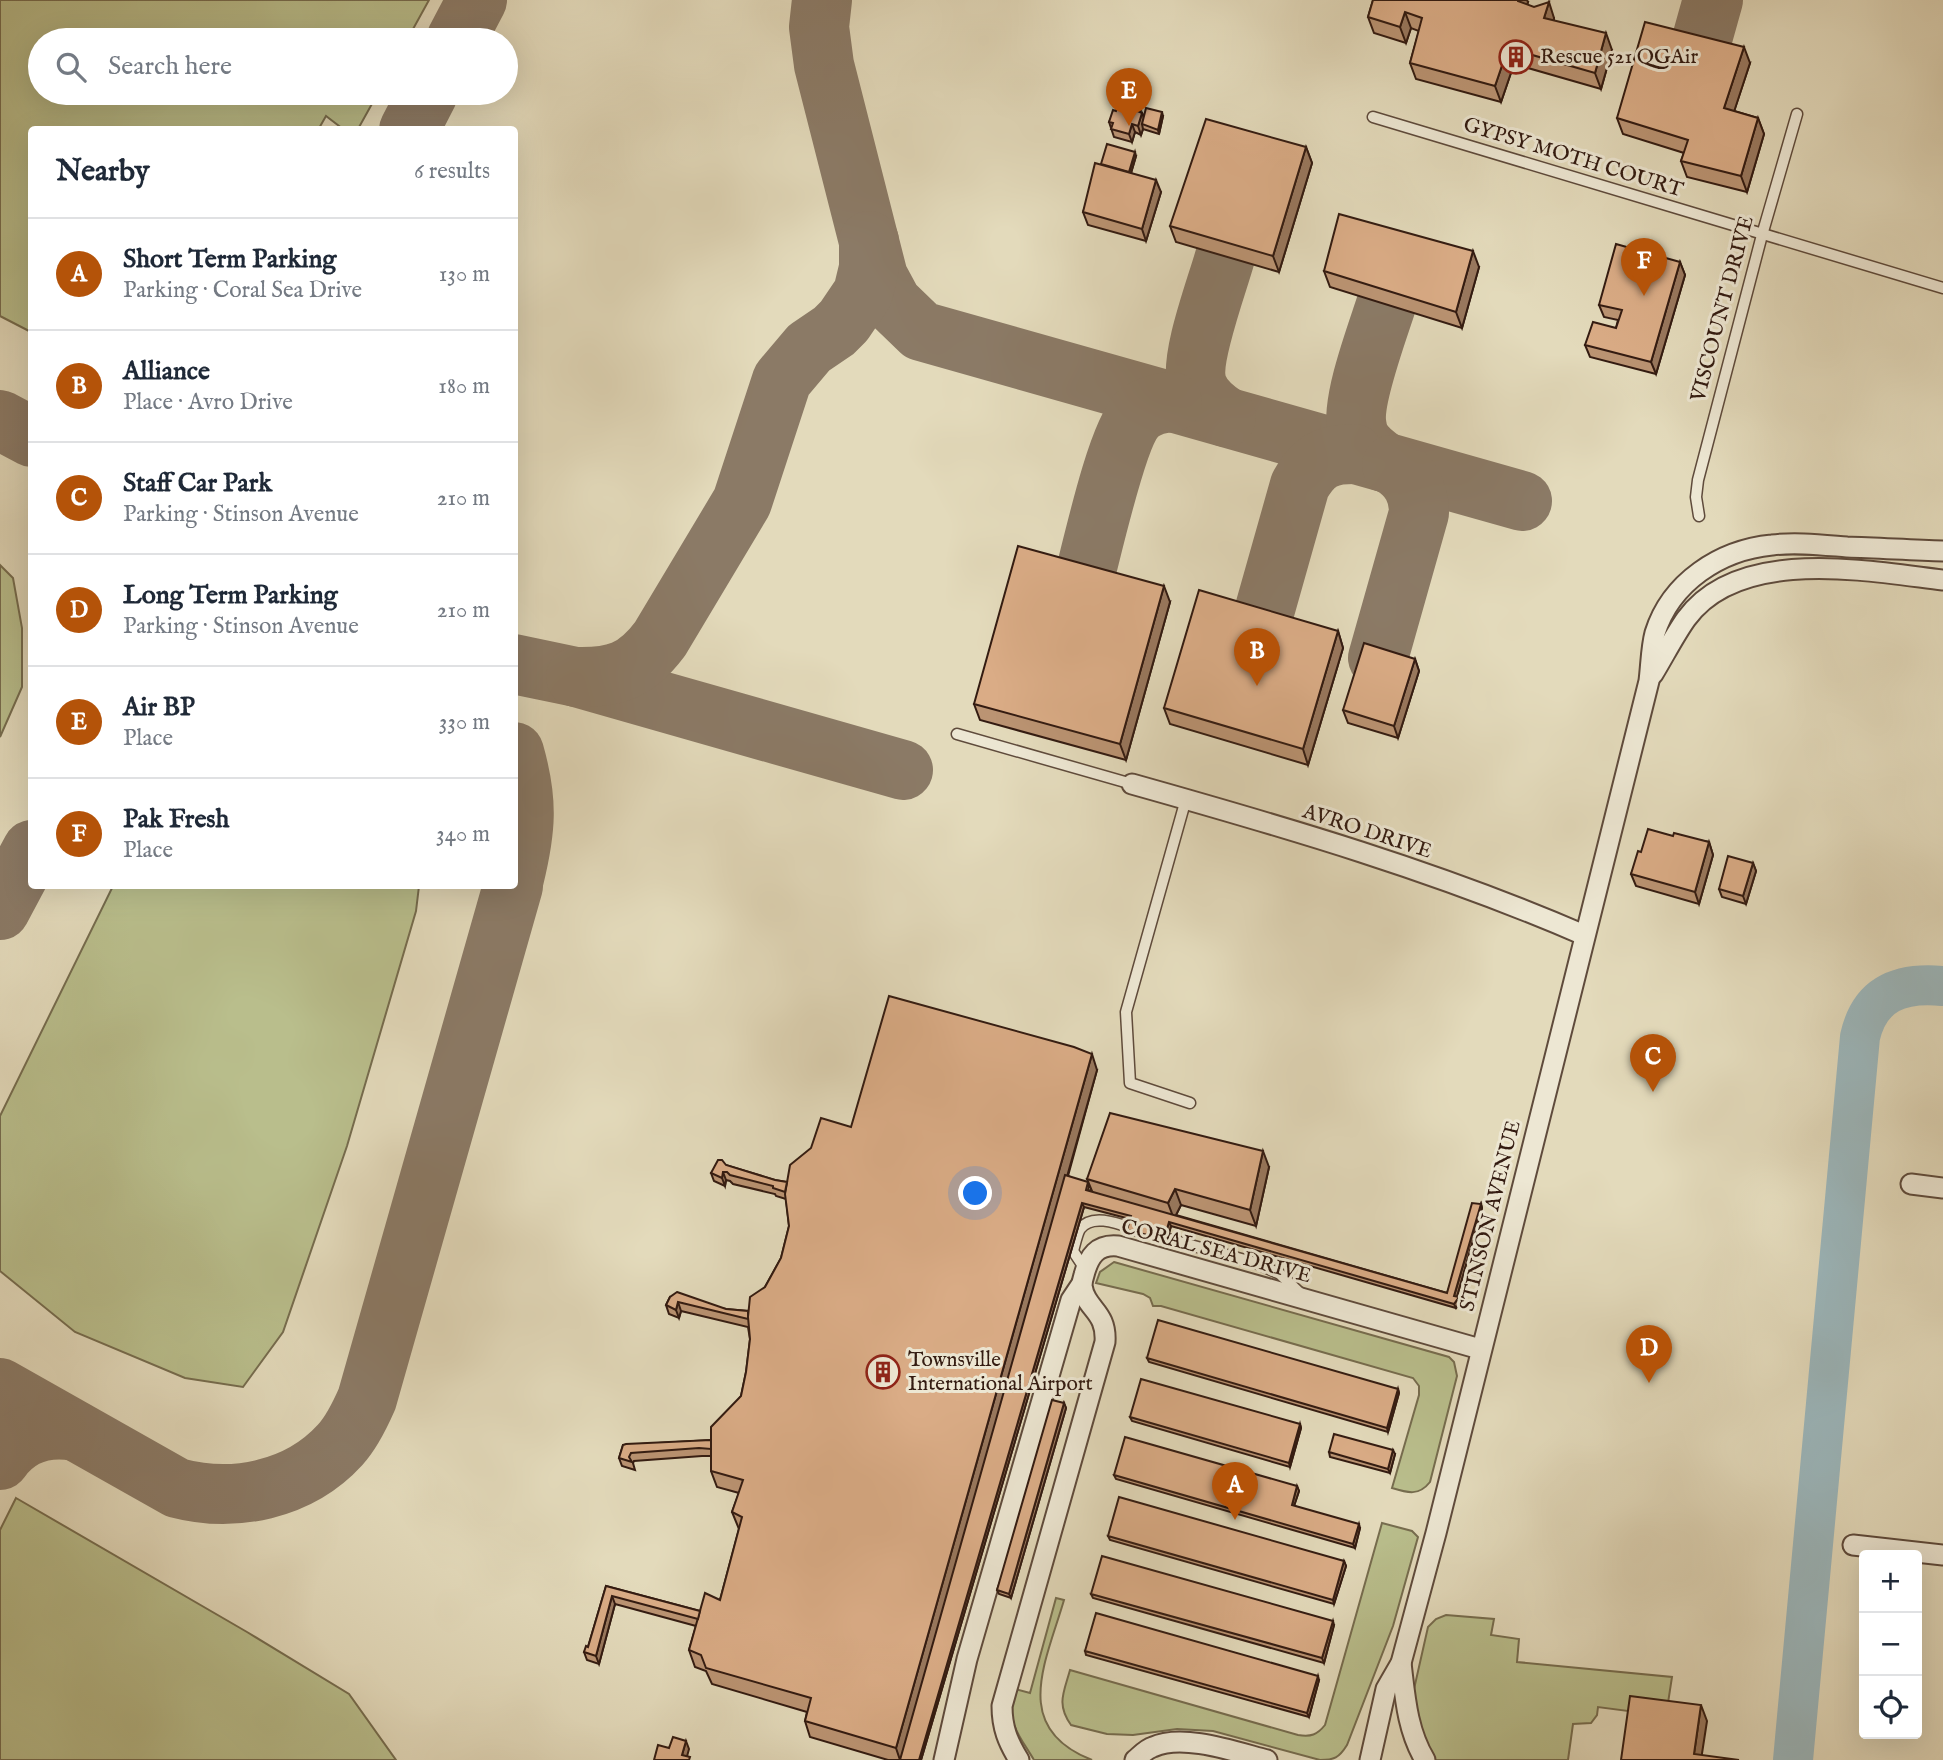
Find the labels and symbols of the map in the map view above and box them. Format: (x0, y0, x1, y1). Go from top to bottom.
building icon: Rescue 521 QGAir (1497, 38, 1535, 76)
place label: Rescue 521 QGAir (1540, 44, 1698, 71)
pin: E (1106, 68, 1152, 126)
street label: GYPSY MOTH COURT (1460, 112, 1687, 205)
street label: VISCOUNT DRIVE (1685, 213, 1761, 406)
pin: F (1621, 238, 1667, 296)
pin: B (1234, 628, 1280, 686)
street label: AVRO DRIVE (1298, 798, 1435, 866)
pin: C (1630, 1034, 1676, 1092)
street label: STINSON AVENUE (1454, 1118, 1528, 1314)
your location (958, 1176, 992, 1210)
street label: CORAL SEA DRIVE (1118, 1214, 1314, 1290)
pin: D (1626, 1325, 1672, 1383)
place label: Townsville International Airport (908, 1347, 1093, 1398)
building icon: Townsville International Airport (864, 1353, 902, 1391)
pin: A (1212, 1462, 1258, 1520)

